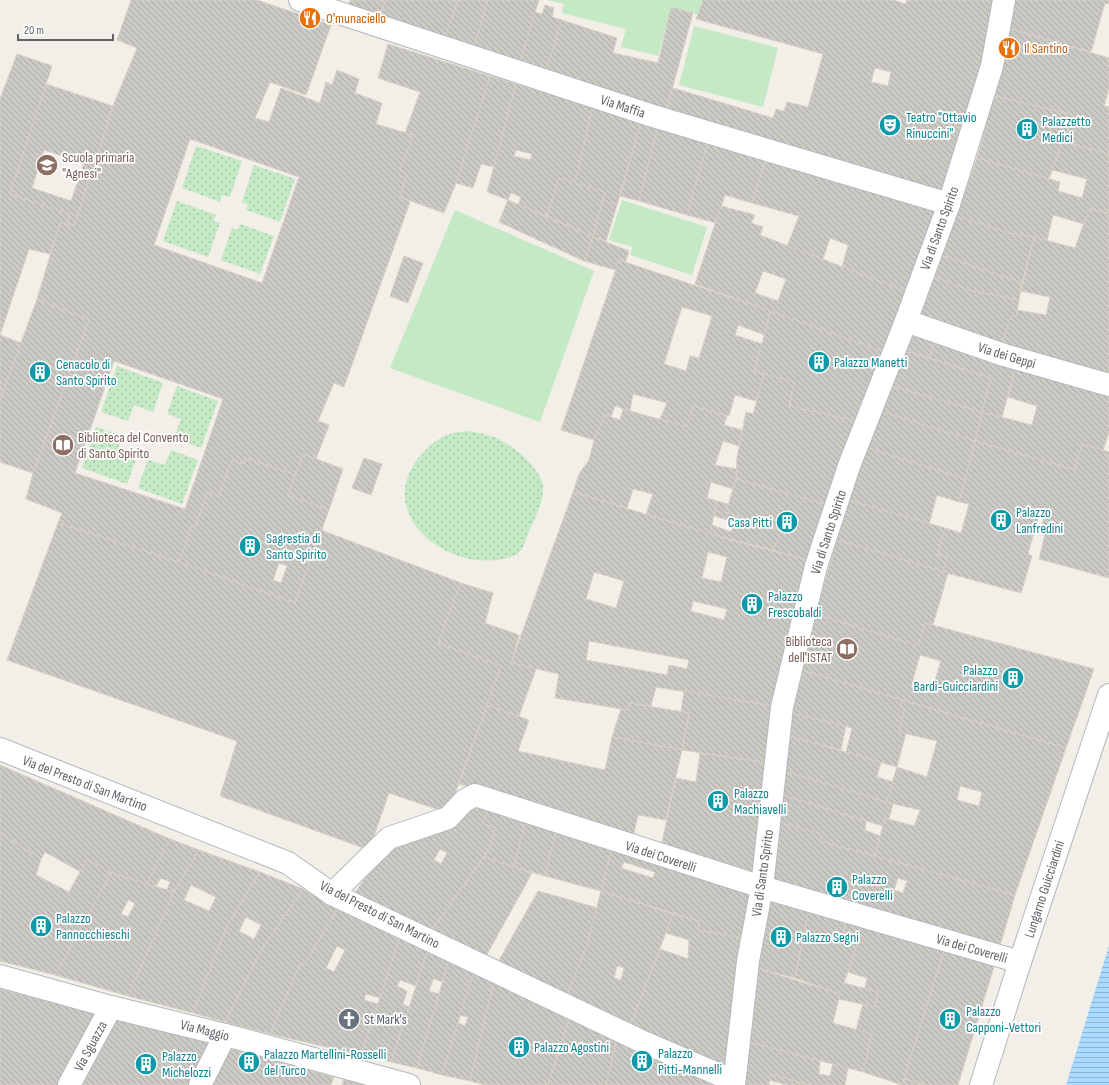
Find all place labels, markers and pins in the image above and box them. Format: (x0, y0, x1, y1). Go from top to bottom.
restaurant icon: O'munaciello (297, 5, 323, 31)
place label: O'munaciello (326, 10, 386, 27)
restaurant icon: Il Santino (996, 35, 1022, 61)
place label: Il Santino (1024, 40, 1068, 57)
place label: Teatro "Ottavio Rinuccini" (906, 109, 977, 142)
theatre icon: Teatro "Ottavio Rinuccini" (877, 112, 903, 138)
place label: Palazzetto Medici (1042, 113, 1091, 146)
building icon: Palazzetto Medici (1014, 116, 1040, 142)
place label: Scuola primaria "Agnesi" (62, 149, 134, 182)
school or university icon: Scuola primaria "Agnesi" (34, 152, 60, 178)
building icon: Palazzo Manetti (806, 349, 832, 375)
place label: Palazzo Manetti (834, 354, 907, 371)
place label: Cenacolo di Santo Spirito (56, 356, 117, 389)
building icon: Cenacolo di Santo Spirito (27, 359, 53, 385)
place label: Biblioteca del Convento di Santo Spirito (78, 429, 189, 462)
library icon: Biblioteca del Convento di Santo Spirito (50, 432, 76, 458)
place label: Palazzo Lanfredini (1016, 504, 1063, 537)
building icon: Palazzo Lanfredini (988, 507, 1014, 533)
building icon: Casa Pitti (774, 509, 800, 535)
place label: Casa Pitti (728, 514, 772, 531)
place label: Sagrestia di Santo Spirito (266, 530, 327, 563)
building icon: Sagrestia di Santo Spirito (237, 533, 263, 559)
place label: Palazzo Frescobaldi (768, 588, 821, 621)
building icon: Palazzo Frescobaldi (739, 591, 765, 617)
place label: Biblioteca dell'ISTAT (785, 633, 832, 666)
library icon: Biblioteca dell'ISTAT (834, 636, 860, 662)
place label: Palazzo Bardi-Guicciardini (914, 662, 998, 695)
building icon: Palazzo Bardi-Guicciardini (1000, 665, 1026, 691)
place label: Palazzo Machiavelli (734, 785, 786, 818)
building icon: Palazzo Machiavelli (705, 788, 731, 814)
place label: Palazzo Coverelli (852, 871, 893, 904)
building icon: Palazzo Coverelli (824, 874, 850, 900)
place label: Palazzo Pannocchieschi (56, 910, 130, 943)
building icon: Palazzo Pannocchieschi (28, 913, 54, 939)
building icon: Palazzo Segni (768, 924, 794, 950)
place label: Palazzo Segni (796, 929, 859, 946)
place label: Palazzo Capponi-Vettori (966, 1003, 1041, 1036)
church icon: St Mark's (336, 1006, 362, 1032)
building icon: Palazzo Capponi-Vettori (937, 1006, 963, 1032)
place label: St Mark's (364, 1011, 407, 1028)
building icon: Palazzo Agostini (506, 1034, 532, 1060)
place label: Palazzo Agostini (534, 1039, 609, 1056)
place label: Palazzo Pitti-Mannelli (658, 1045, 722, 1078)
place label: Palazzo Martellini-Rosselli del Turco (264, 1046, 386, 1079)
place label: Palazzo Michelozzi (162, 1048, 211, 1081)
building icon: Palazzo Pitti-Mannelli (629, 1048, 655, 1074)
building icon: Palazzo Martellini-Rosselli del Turco (236, 1049, 262, 1075)
building icon: Palazzo Michelozzi (133, 1051, 159, 1077)

